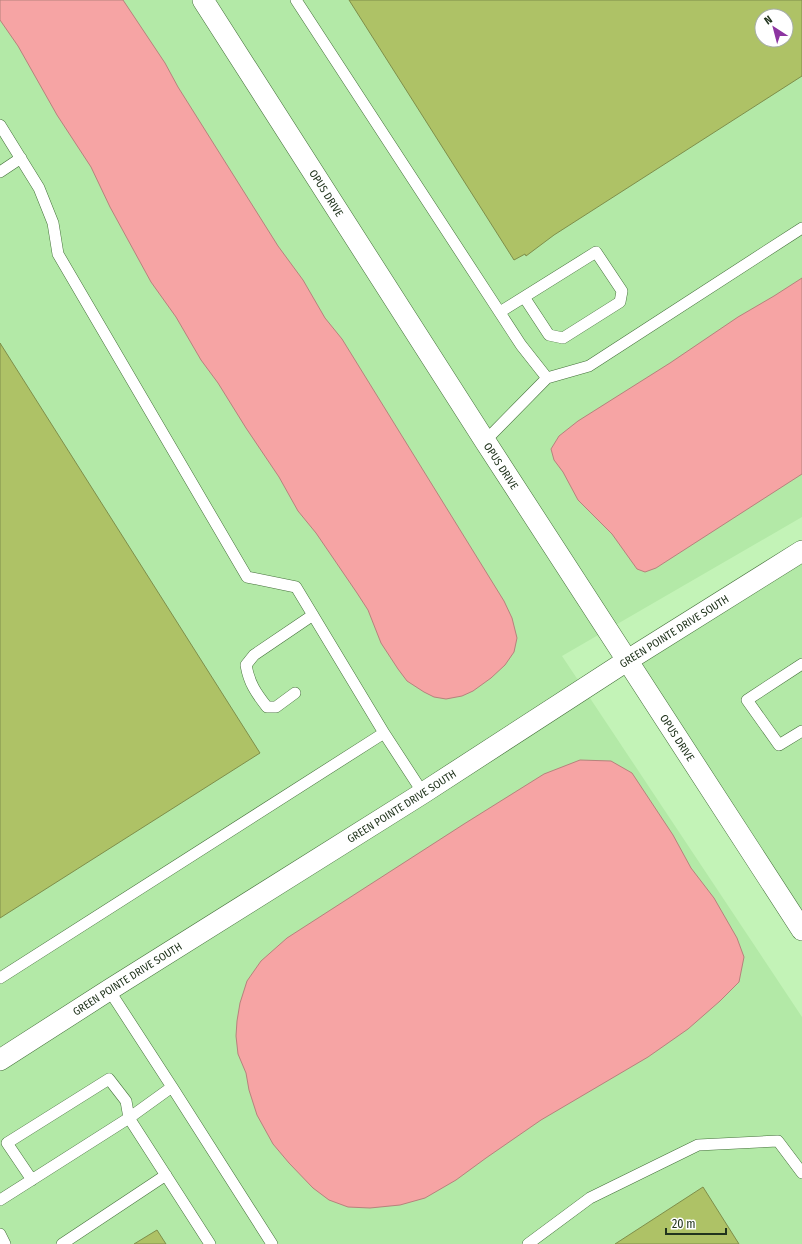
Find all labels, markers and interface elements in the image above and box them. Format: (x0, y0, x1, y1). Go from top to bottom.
north arrow (754, 8, 794, 48)
text: N (762, 13, 775, 28)
street label: OPUS DRIVE (307, 167, 346, 219)
street label: OPUS DRIVE (481, 440, 521, 492)
street label: GREEN POINTE DRIVE SOUTH (617, 592, 731, 670)
street label: OPUS DRIVE (657, 712, 697, 764)
street label: GREEN POINTE DRIVE SOUTH (345, 767, 458, 845)
street label: GREEN POINTE DRIVE SOUTH (70, 940, 184, 1018)
scale bar (666, 1210, 726, 1236)
text: 20 m (672, 1217, 696, 1231)

